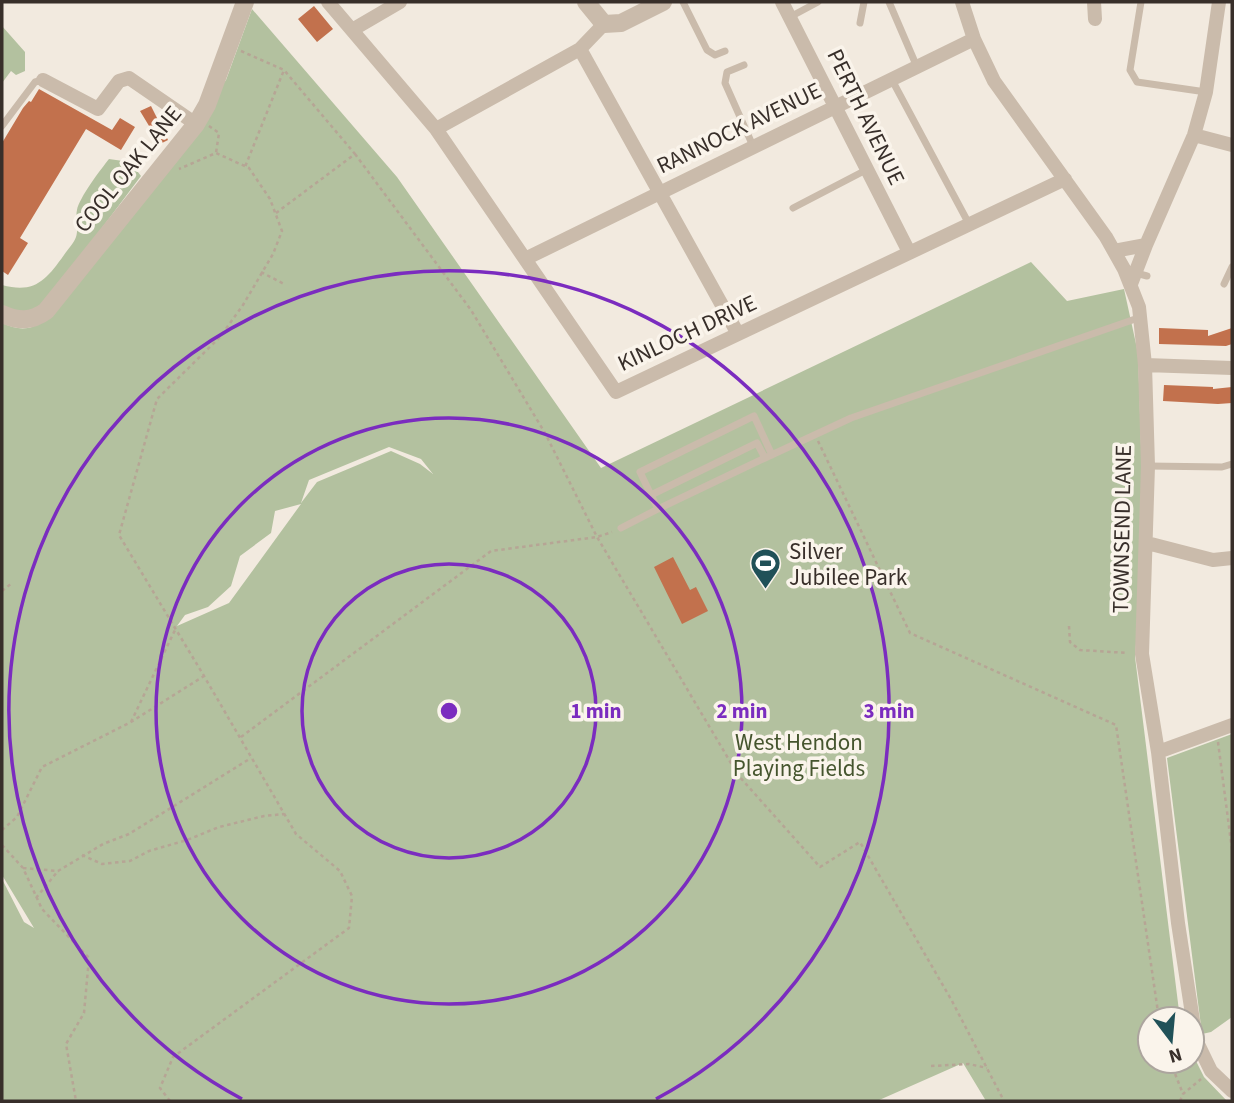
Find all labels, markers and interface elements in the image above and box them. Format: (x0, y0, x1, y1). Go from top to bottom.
street label: PERTH AVENUE (819, 43, 913, 191)
street label: RANNOCK AVENUE (651, 74, 827, 182)
street label: COOL OAK LANE (66, 98, 190, 240)
street label: KINLOCH DRIVE (612, 286, 762, 380)
street label: TOWNSEND LANE (1104, 444, 1140, 614)
place label: Silver Jubilee Park (789, 535, 908, 594)
sports icon: Silver Jubilee Park (749, 547, 783, 591)
text: 1 min (570, 696, 622, 726)
text: 2 min (716, 696, 768, 726)
text: 3 min (863, 696, 915, 726)
centre of rings (437, 699, 461, 723)
park label: West Hendon Playing Fields (733, 726, 865, 785)
north arrow (1136, 1005, 1206, 1075)
text: N (1165, 1040, 1185, 1070)

